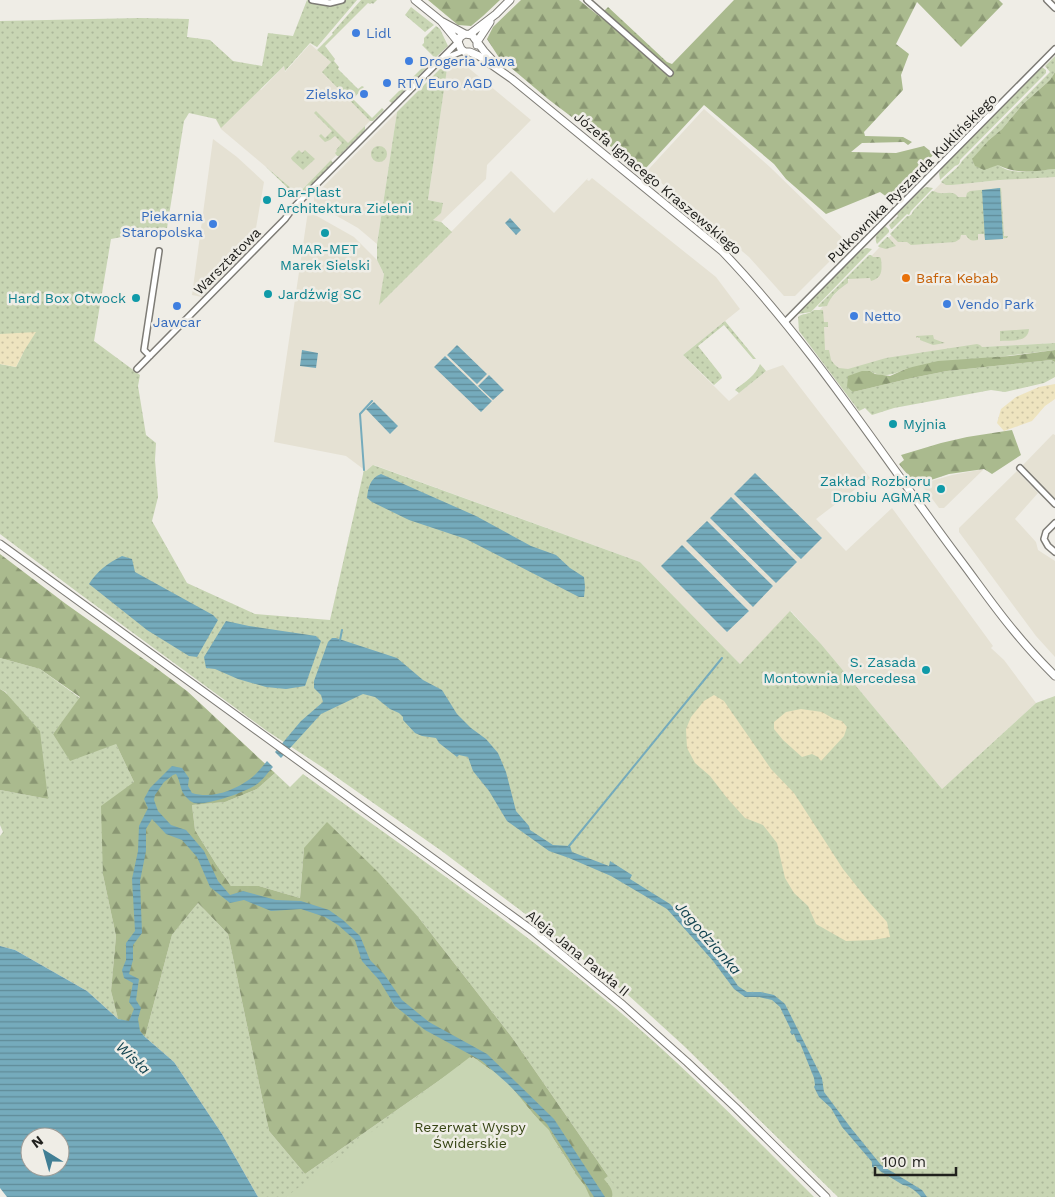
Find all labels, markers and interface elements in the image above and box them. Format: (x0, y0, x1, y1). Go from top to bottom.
place label: Lidl (366, 25, 392, 41)
marker: Lidl (350, 27, 362, 39)
place label: Drogeria Jawa (419, 53, 515, 69)
marker: Drogeria Jawa (403, 55, 415, 67)
place label: RTV Euro AGD (397, 75, 492, 91)
marker: RTV Euro AGD (381, 77, 393, 89)
place label: Zielsko (306, 86, 354, 102)
marker: Zielsko (358, 88, 370, 100)
street label: Pułkownika Ryszarda Kuklińskiego (824, 90, 1000, 266)
street label: Józefa Ignacego Kraszewskiego (571, 108, 745, 258)
place label: Dar-Plast Architektura Zieleni (277, 184, 412, 216)
marker: Dar-Plast Architektura Zieleni (261, 194, 273, 206)
place label: Piekarnia Staropolska (122, 208, 203, 240)
marker: Piekarnia Staropolska (207, 218, 219, 230)
street label: Warsztatowa (190, 224, 264, 298)
marker: MAR-MET Marek Sielski (319, 227, 331, 239)
place label: MAR-MET Marek Sielski (280, 241, 370, 273)
place label: Bafra Kebab (916, 270, 999, 286)
marker: Bafra Kebab (900, 272, 912, 284)
place label: Jardźwig SC (278, 286, 362, 302)
marker: Jardźwig SC (262, 288, 274, 300)
place label: Hard Box Otwock (8, 290, 126, 306)
marker: Hard Box Otwock (130, 292, 142, 304)
place label: Vendo Park (957, 296, 1034, 312)
marker: Vendo Park (941, 298, 953, 310)
marker: Jawcar (171, 300, 183, 312)
place label: Netto (864, 308, 901, 324)
marker: Netto (848, 310, 860, 322)
place label: Jawcar (153, 314, 201, 330)
place label: Myjnia (903, 416, 946, 432)
marker: Myjnia (887, 418, 899, 430)
place label: Zakład Rozbioru Drobiu AGMAR (820, 473, 931, 505)
marker: Zakład Rozbioru Drobiu AGMAR (935, 483, 947, 495)
place label: S. Zasada Montownia Mercedesa (763, 654, 916, 686)
marker: S. Zasada Montownia Mercedesa (920, 664, 932, 676)
water label: Jagodzianka (671, 898, 745, 978)
street label: Aleja Jana Pawła II (523, 907, 633, 999)
water label: Wisła (112, 1038, 154, 1078)
park label: Rezerwat Wyspy Świderskie (414, 1119, 527, 1151)
north arrow (20, 1127, 70, 1177)
text: N (28, 1132, 46, 1151)
scale bar (875, 1144, 956, 1176)
text: 100 m (882, 1153, 926, 1171)

